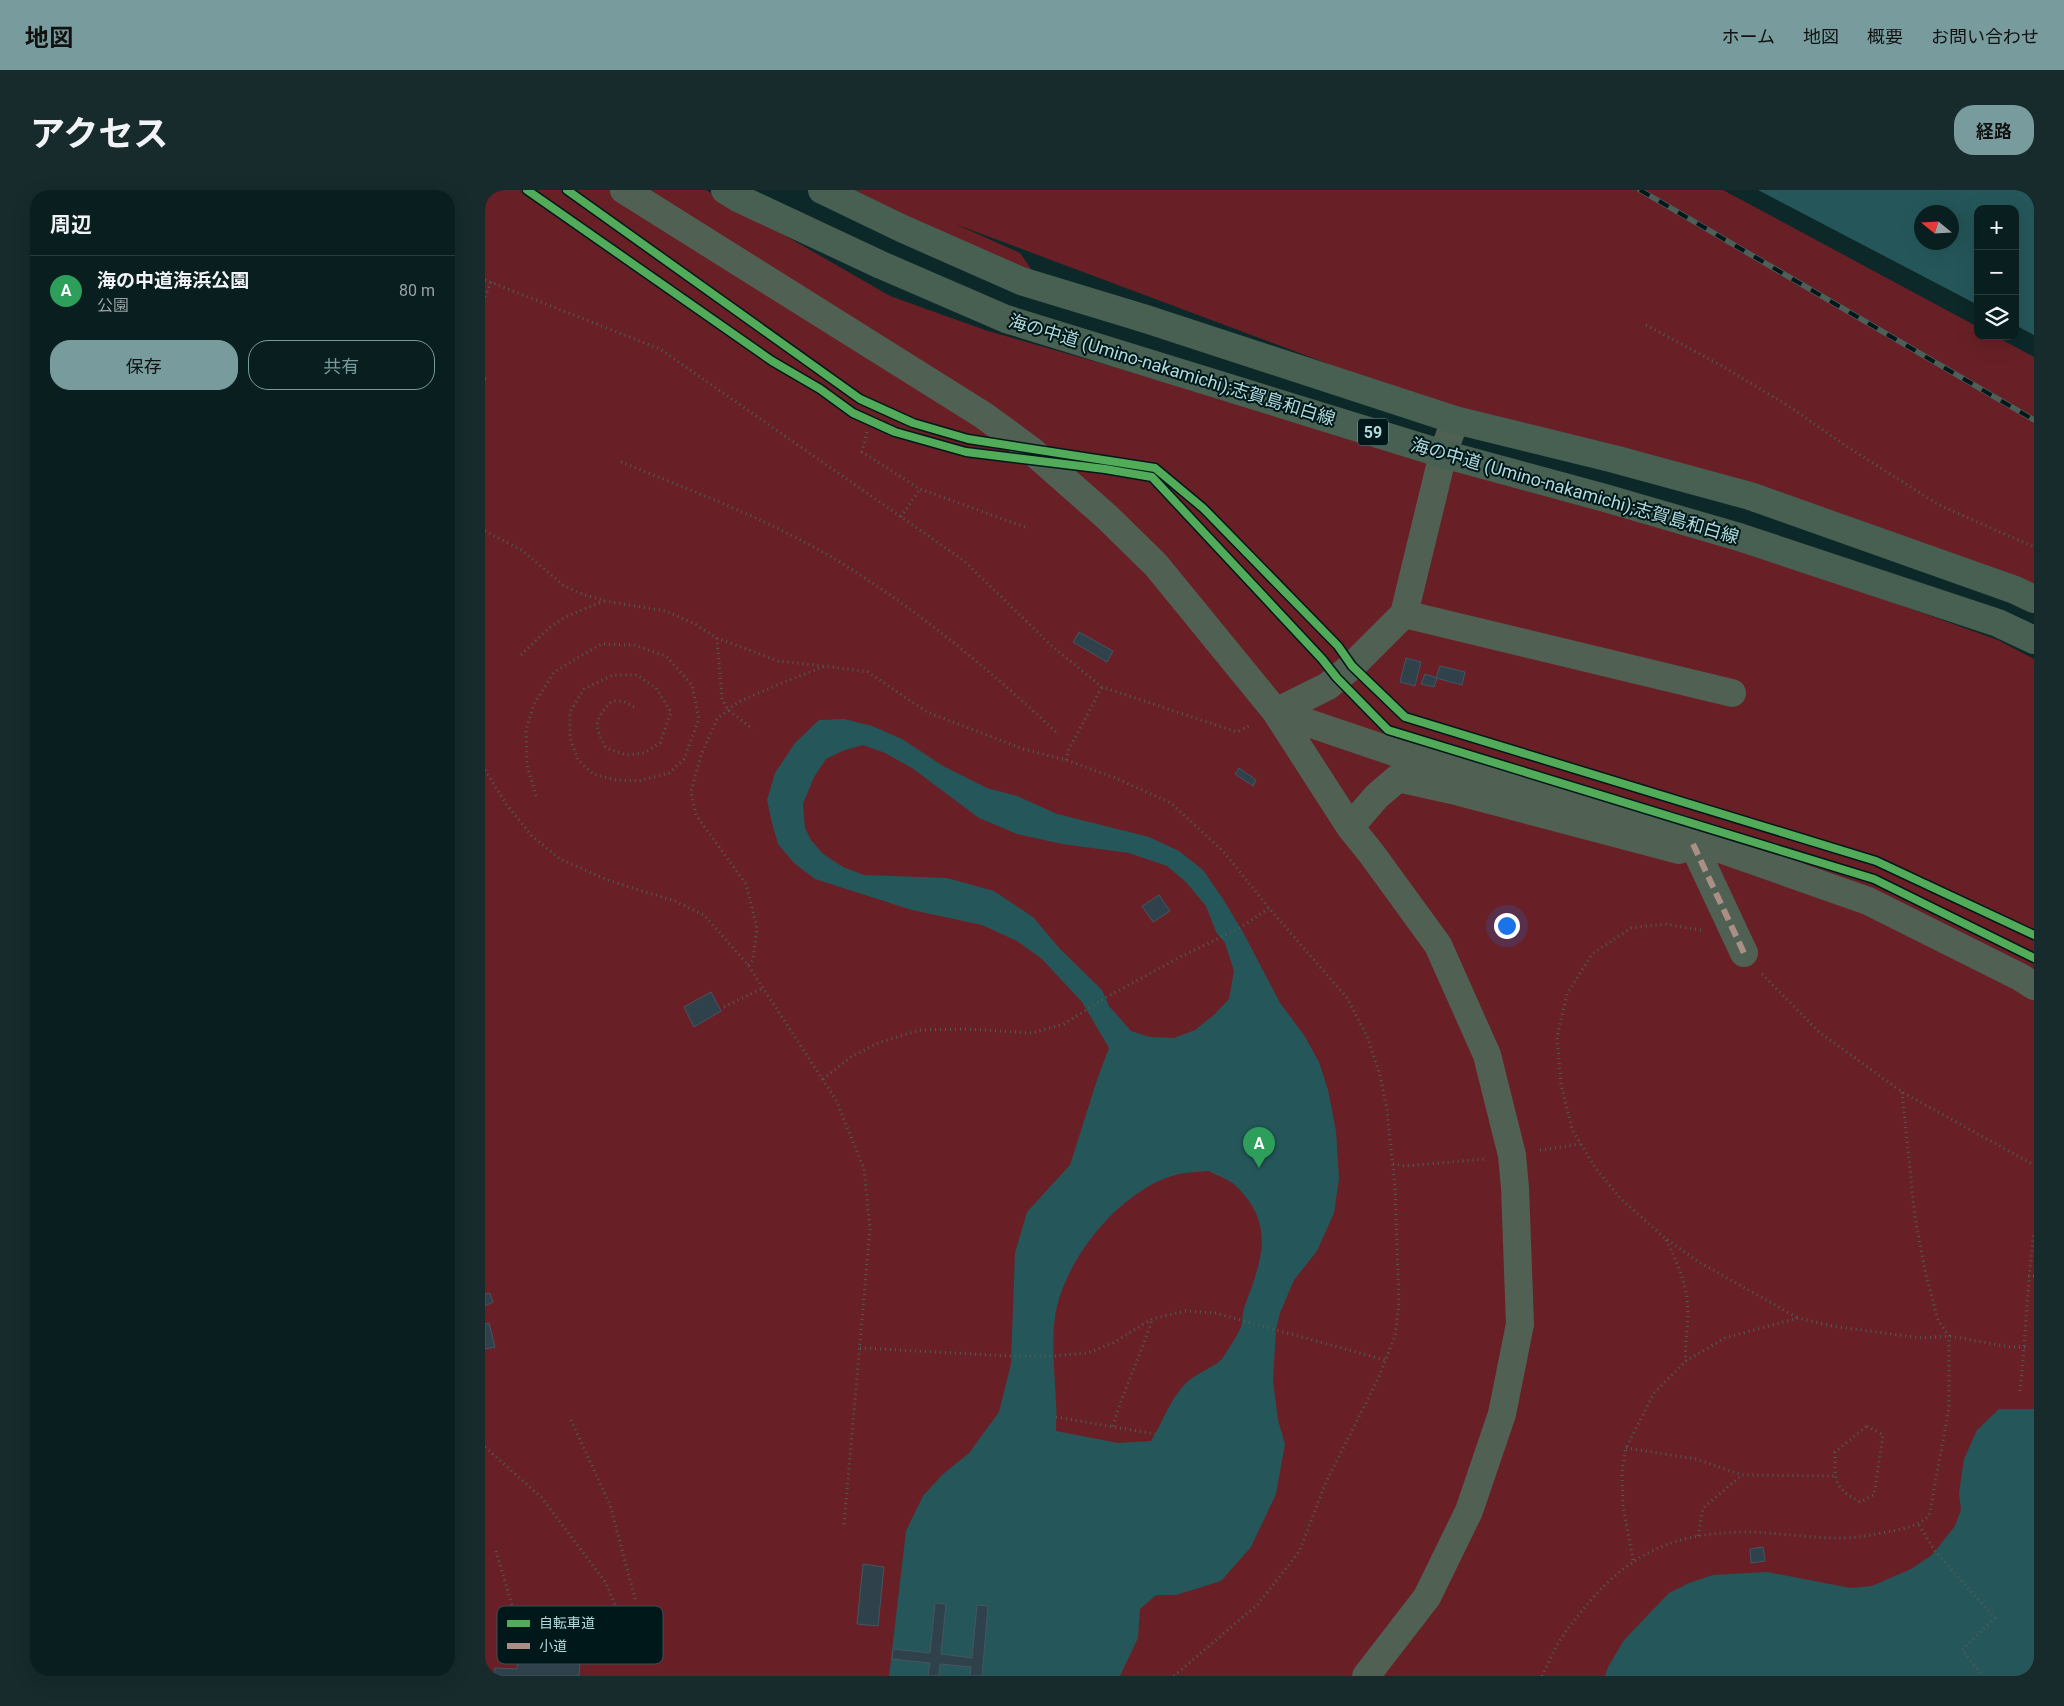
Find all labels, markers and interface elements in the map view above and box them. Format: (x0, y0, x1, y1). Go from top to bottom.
text: 地図 (25, 24, 73, 52)
text: ホーム (1722, 26, 1775, 47)
text: 地図 (1803, 26, 1839, 47)
text: 概要 (1867, 26, 1903, 47)
text: お問い合わせ (1931, 26, 2039, 47)
button: 経路 (1954, 105, 2034, 155)
text: アクセス (30, 114, 168, 155)
north arrow (1914, 205, 1959, 250)
map controls (1974, 205, 2019, 340)
button: + (1974, 205, 2019, 250)
text: 周辺 (50, 213, 92, 237)
button: − (1974, 250, 2019, 295)
text: 海の中道海浜公園 (97, 269, 249, 292)
text: A (61, 281, 71, 300)
text: 80 m (399, 281, 435, 300)
button: layers (1974, 295, 2019, 340)
text: 公園 (97, 296, 129, 315)
street label: 海の中道 (Umino-nakamichi);志賀島和白線 (1006, 310, 1338, 430)
button: 保存 (50, 340, 238, 390)
button: 共有 (248, 340, 435, 390)
road number: 59 (1358, 418, 1388, 446)
street label: 海の中道 (Umino-nakamichi);志賀島和白線 (1408, 434, 1742, 548)
your location (1494, 913, 1520, 939)
pin: A (1243, 1127, 1275, 1168)
legend (497, 1606, 663, 1664)
text: 自転車道 (539, 1615, 595, 1631)
text: 小道 (539, 1638, 567, 1654)

